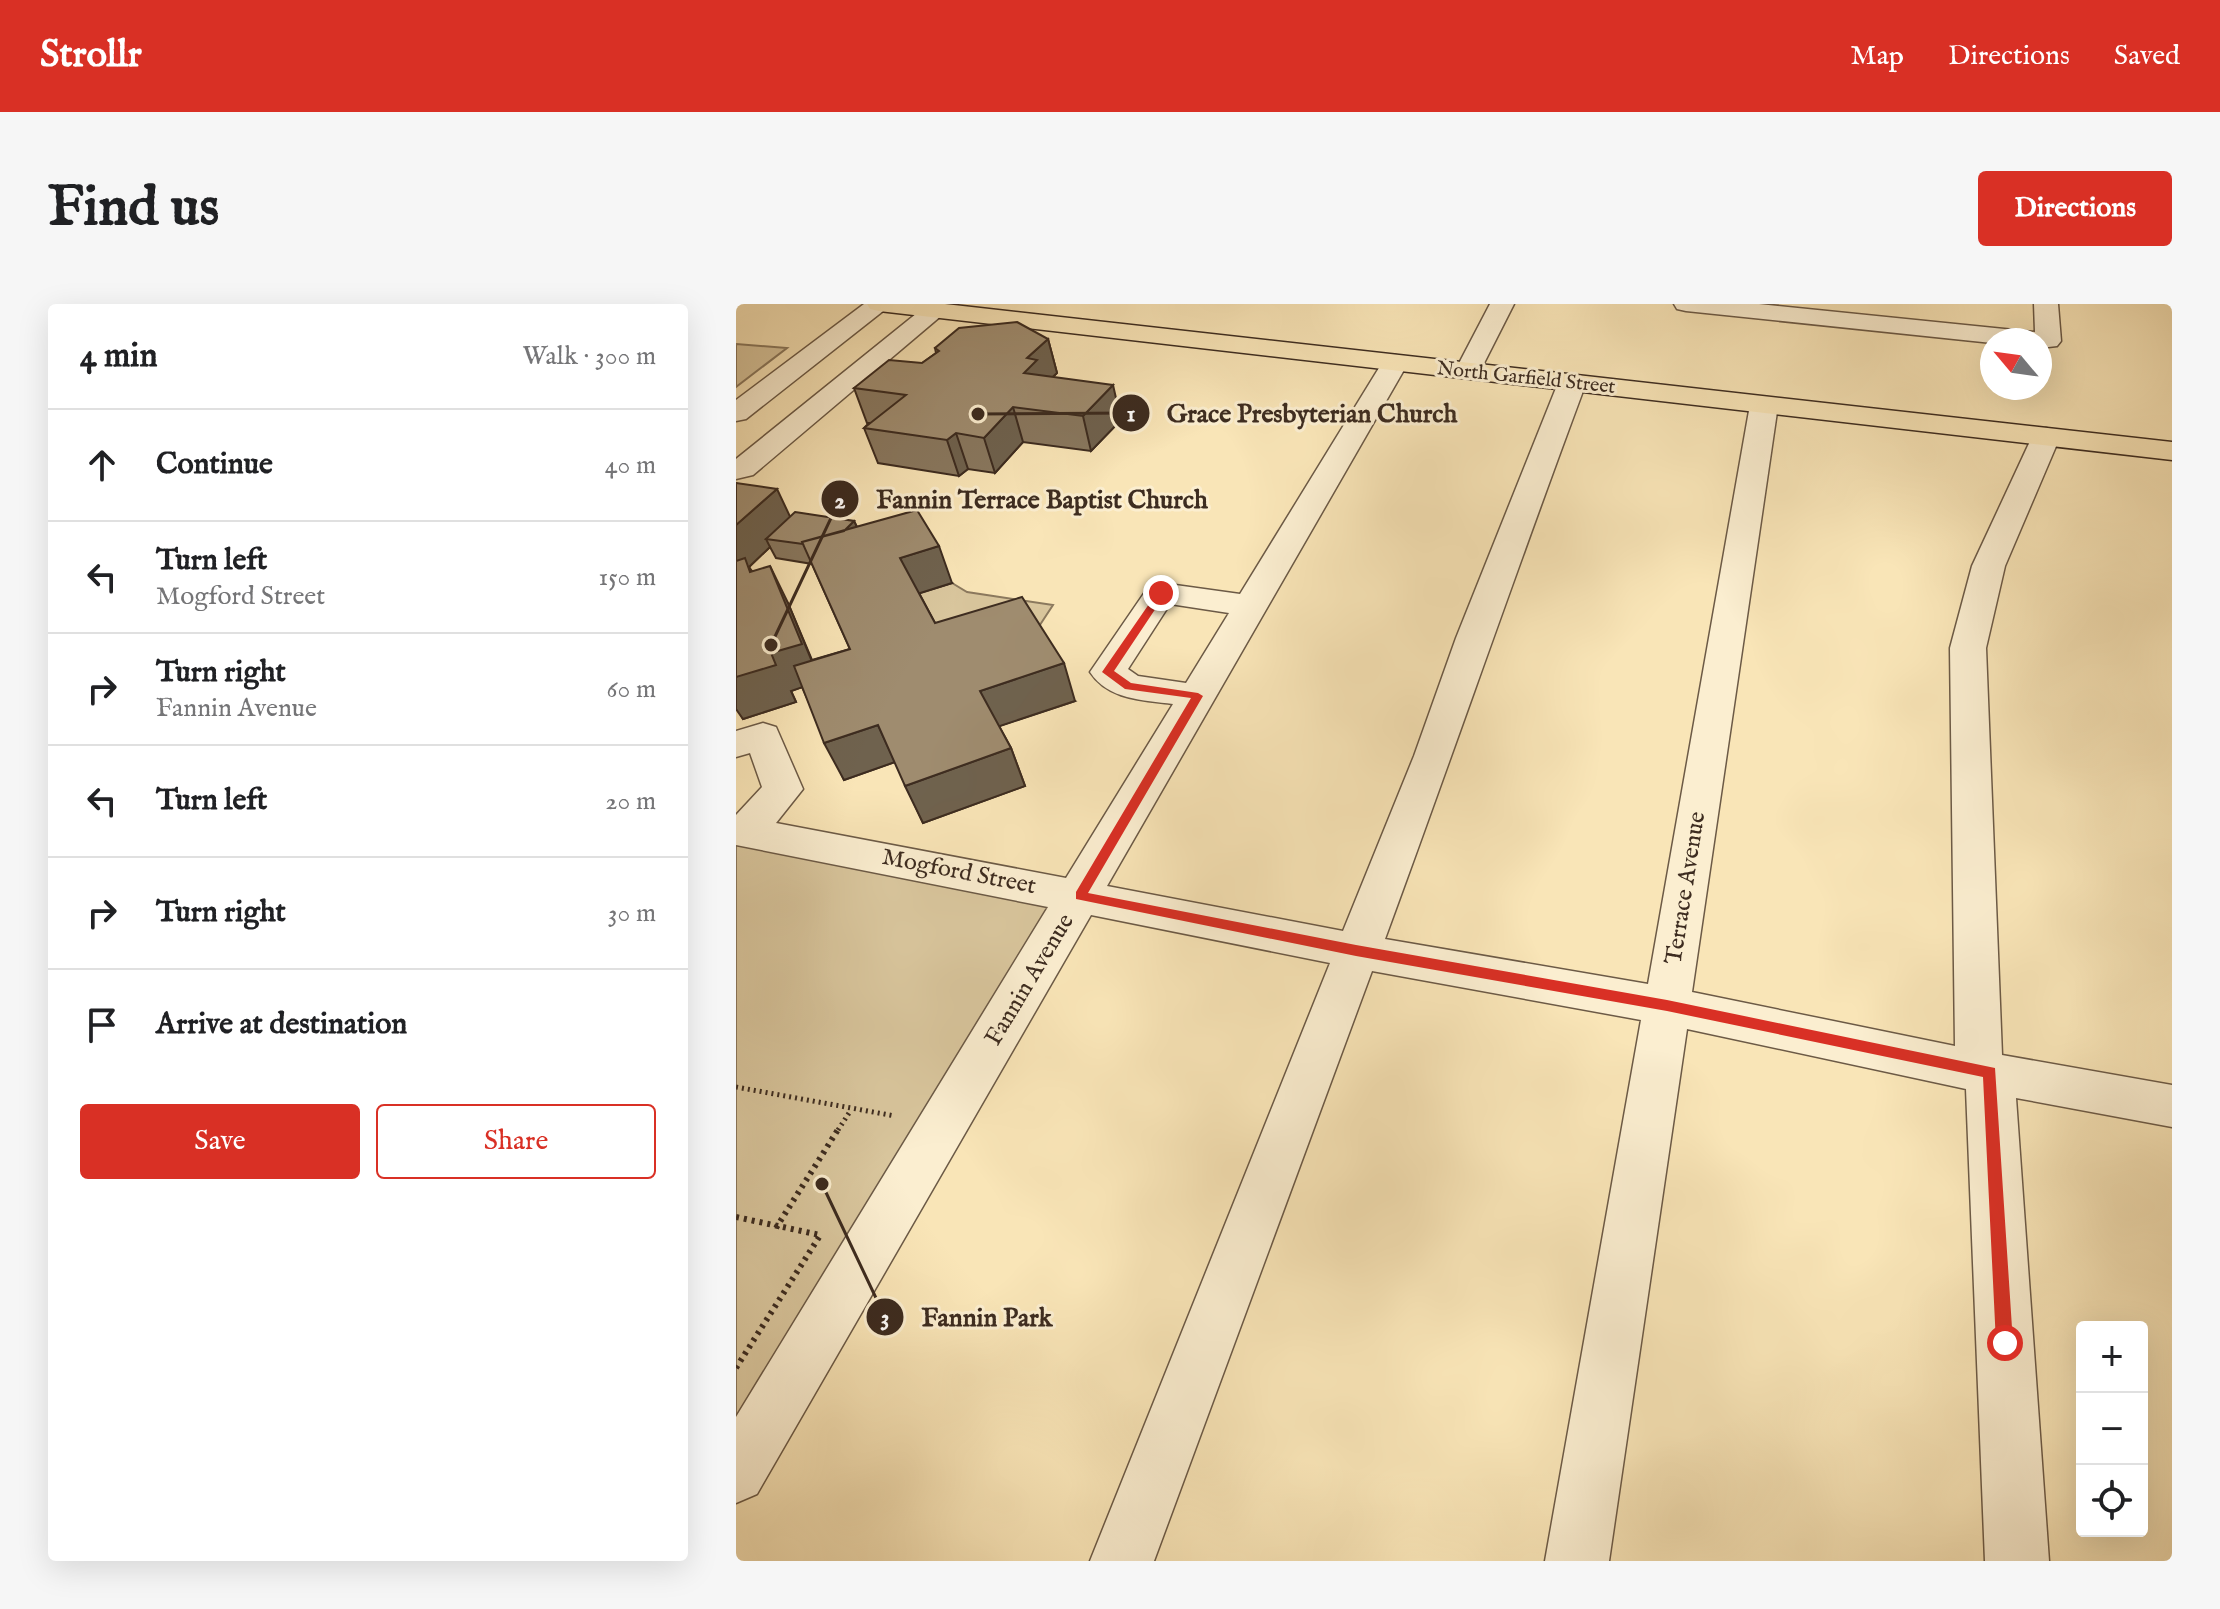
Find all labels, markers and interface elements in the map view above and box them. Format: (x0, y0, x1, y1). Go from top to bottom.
text: Strollr (40, 32, 142, 80)
text: Map (1850, 39, 1904, 74)
text: Directions (1948, 39, 2070, 74)
text: Saved (2114, 39, 2180, 74)
button: Directions (1978, 171, 2172, 246)
text: Find us (48, 173, 219, 244)
north arrow (1980, 328, 2052, 400)
text: 4 min (80, 335, 158, 378)
text: Walk · 300 m (522, 340, 656, 373)
street label: North Garfield Street (1435, 356, 1617, 400)
callout: Grace Presbyterian Church (1111, 388, 1474, 438)
text: Grace Presbyterian Church (1167, 398, 1459, 431)
text: 1 (1127, 399, 1136, 430)
icon: ahead (80, 443, 124, 487)
text: Continue (156, 446, 273, 484)
text: 40 m (605, 449, 656, 482)
callout: Fannin Terrace Baptist Church (820, 474, 1224, 524)
text: Fannin Terrace Baptist Church (876, 484, 1209, 517)
text: 2 (834, 486, 846, 517)
text: Turn left (156, 542, 267, 580)
icon: left (80, 555, 124, 599)
text: 150 m (598, 561, 656, 594)
route end (1143, 575, 1179, 611)
text: Mogford Street (156, 580, 325, 613)
text: Turn right (156, 654, 286, 692)
icon: right (80, 667, 124, 711)
text: 60 m (607, 673, 656, 706)
text: Fannin Avenue (156, 692, 317, 725)
icon: left (80, 779, 124, 823)
text: Turn left (156, 782, 267, 820)
text: 20 m (605, 785, 656, 818)
street label: Terrace Avenue (1659, 809, 1713, 967)
street label: Mogford Street (879, 842, 1039, 902)
icon: right (80, 891, 124, 935)
text: Turn right (156, 894, 286, 932)
text: 30 m (608, 897, 656, 930)
street label: Fannin Avenue (978, 908, 1082, 1052)
icon: arrive (80, 1003, 124, 1047)
text: Arrive at destination (156, 1006, 407, 1044)
button: Save (80, 1104, 360, 1179)
button: Share (376, 1104, 656, 1179)
callout: Fannin Park (865, 1292, 1068, 1342)
text: Fannin Park (921, 1302, 1054, 1335)
text: 3 (881, 1303, 889, 1334)
map controls (2076, 1321, 2148, 1537)
button: + (2076, 1321, 2148, 1393)
route start (1987, 1325, 2023, 1361)
button: − (2076, 1393, 2148, 1465)
button: locate (2076, 1465, 2148, 1537)

